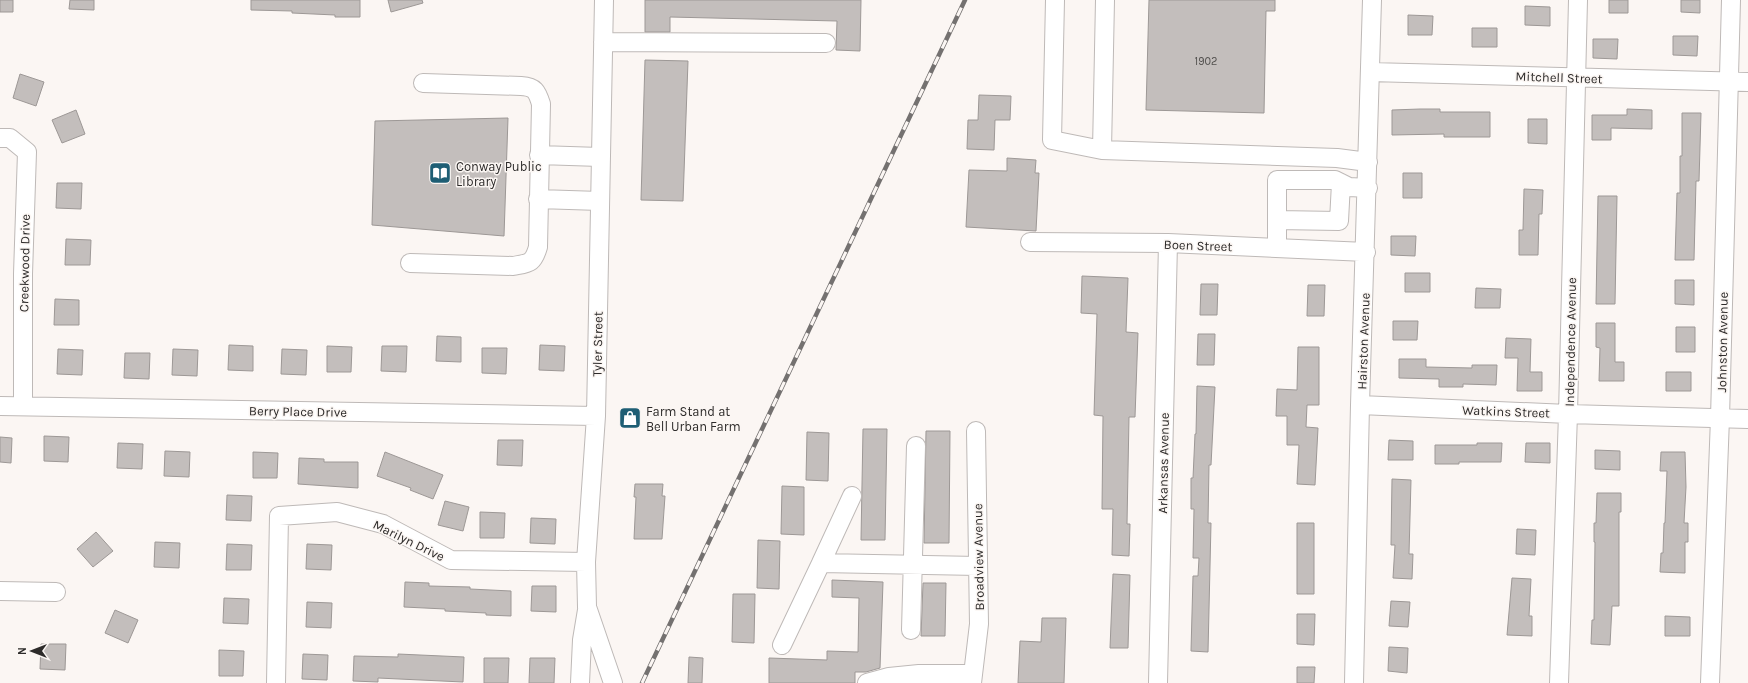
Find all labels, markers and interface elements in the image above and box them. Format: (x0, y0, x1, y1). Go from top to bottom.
house number: 1902 (1195, 55, 1217, 68)
street label: Mitchell Street (1515, 68, 1603, 87)
place label: Conway Public Library (456, 159, 542, 189)
library icon: Conway Public Library (427, 160, 453, 186)
street label: Creekwood Drive (16, 213, 33, 312)
street label: Boen Street (1163, 237, 1233, 254)
street label: Independence Avenue (1562, 277, 1579, 407)
street label: Johnston Avenue (1714, 291, 1731, 392)
street label: Hairston Avenue (1354, 292, 1373, 390)
street label: Tyler Street (589, 311, 606, 377)
street label: Watkins Street (1462, 402, 1550, 421)
street label: Berry Place Drive (249, 403, 347, 420)
place label: Farm Stand at Bell Urban Farm (646, 404, 741, 434)
shop icon: Farm Stand at Bell Urban Farm (617, 405, 643, 431)
street label: Arkansas Avenue (1155, 412, 1172, 514)
street label: Broadview Avenue (970, 503, 987, 611)
street label: Marilyn Drive (371, 517, 447, 564)
north arrow (12, 631, 52, 671)
text: N (16, 647, 29, 655)

